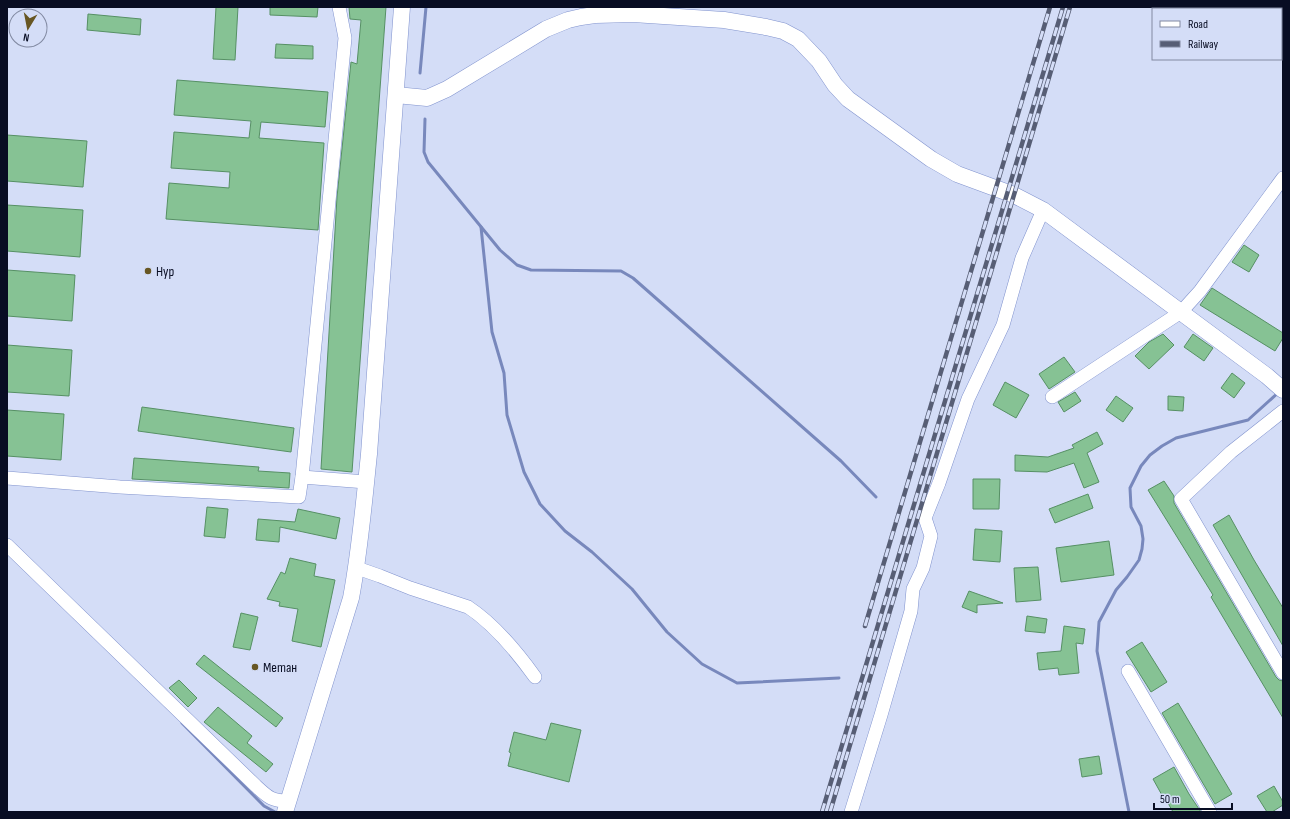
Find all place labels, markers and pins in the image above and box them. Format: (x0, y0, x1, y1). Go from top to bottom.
place label: Нур (156, 263, 175, 280)
marker: Нур (143, 266, 153, 276)
place label: Метан (263, 659, 297, 676)
marker: Метан (250, 662, 260, 672)

